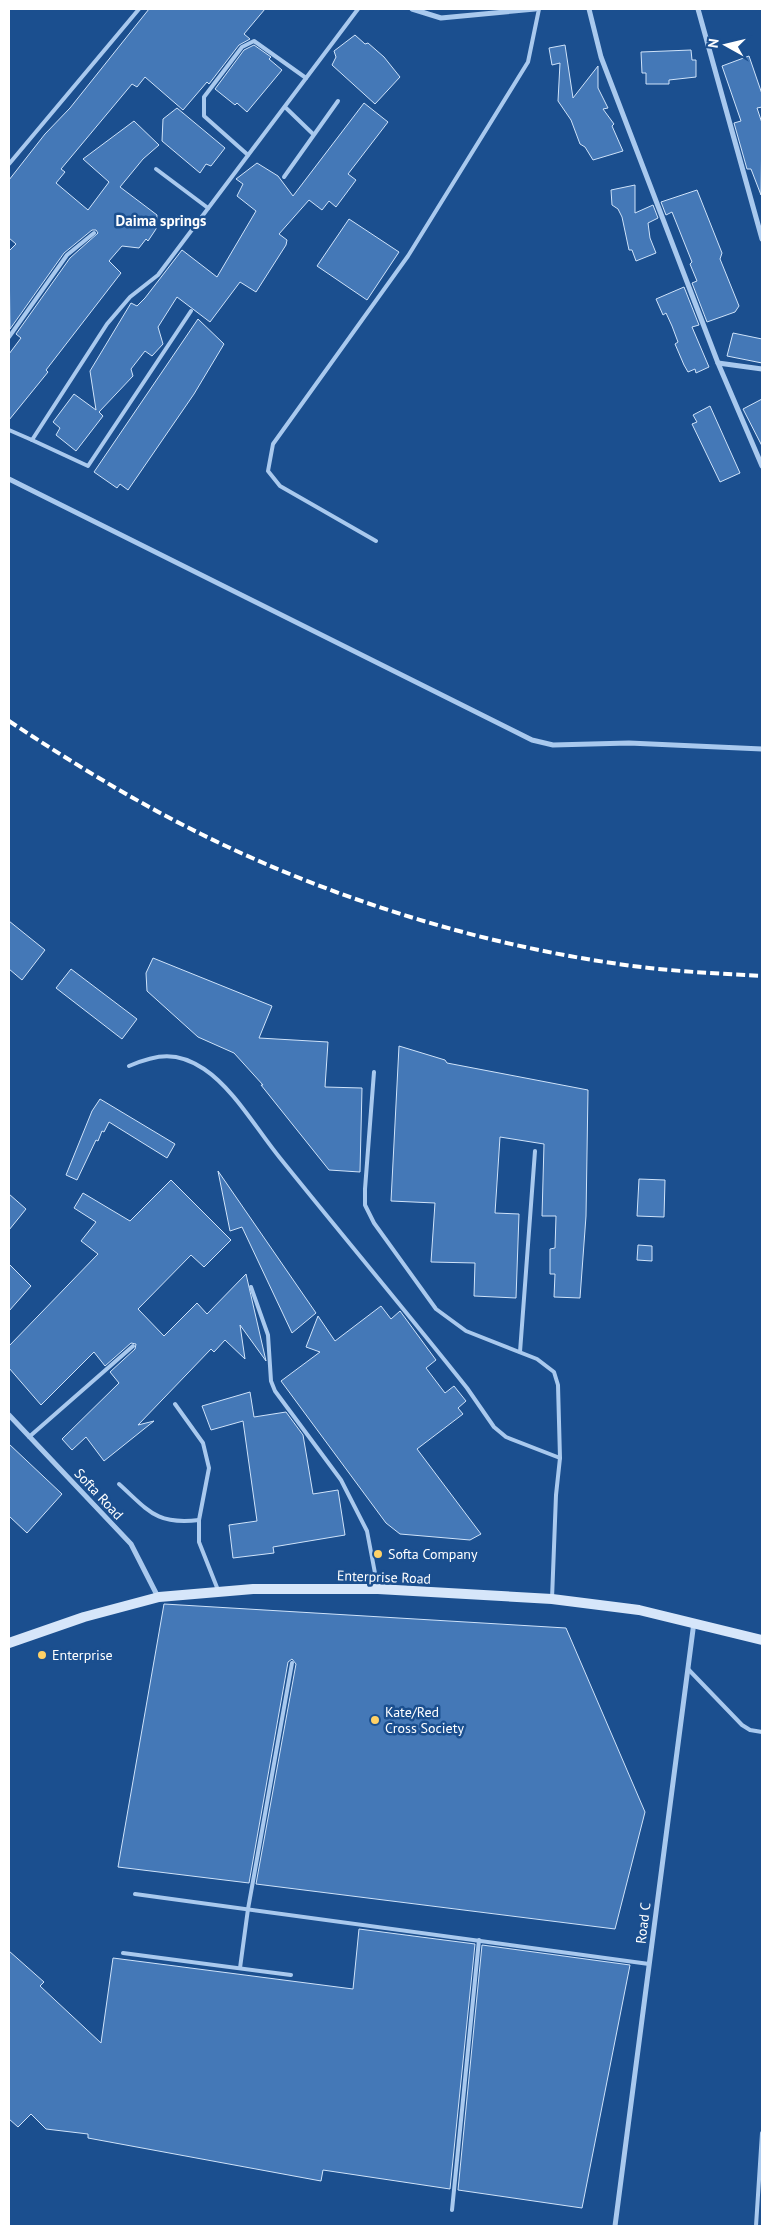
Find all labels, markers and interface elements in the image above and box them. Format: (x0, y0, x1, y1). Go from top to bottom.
north arrow (701, 20, 751, 70)
text: N (704, 37, 723, 49)
district label: Daima springs (116, 211, 206, 230)
street label: Softa Road (71, 1464, 127, 1524)
place label: Softa Company (388, 1545, 478, 1563)
marker: Softa Company (372, 1548, 384, 1560)
street label: Enterprise Road (337, 1566, 431, 1588)
place label: Enterprise (52, 1646, 113, 1664)
marker: Enterprise (36, 1649, 48, 1661)
place label: Kate/Red Cross Society (385, 1703, 464, 1737)
marker: Kate/Red Cross Society (369, 1714, 381, 1726)
street label: Road C (632, 1901, 654, 1945)

